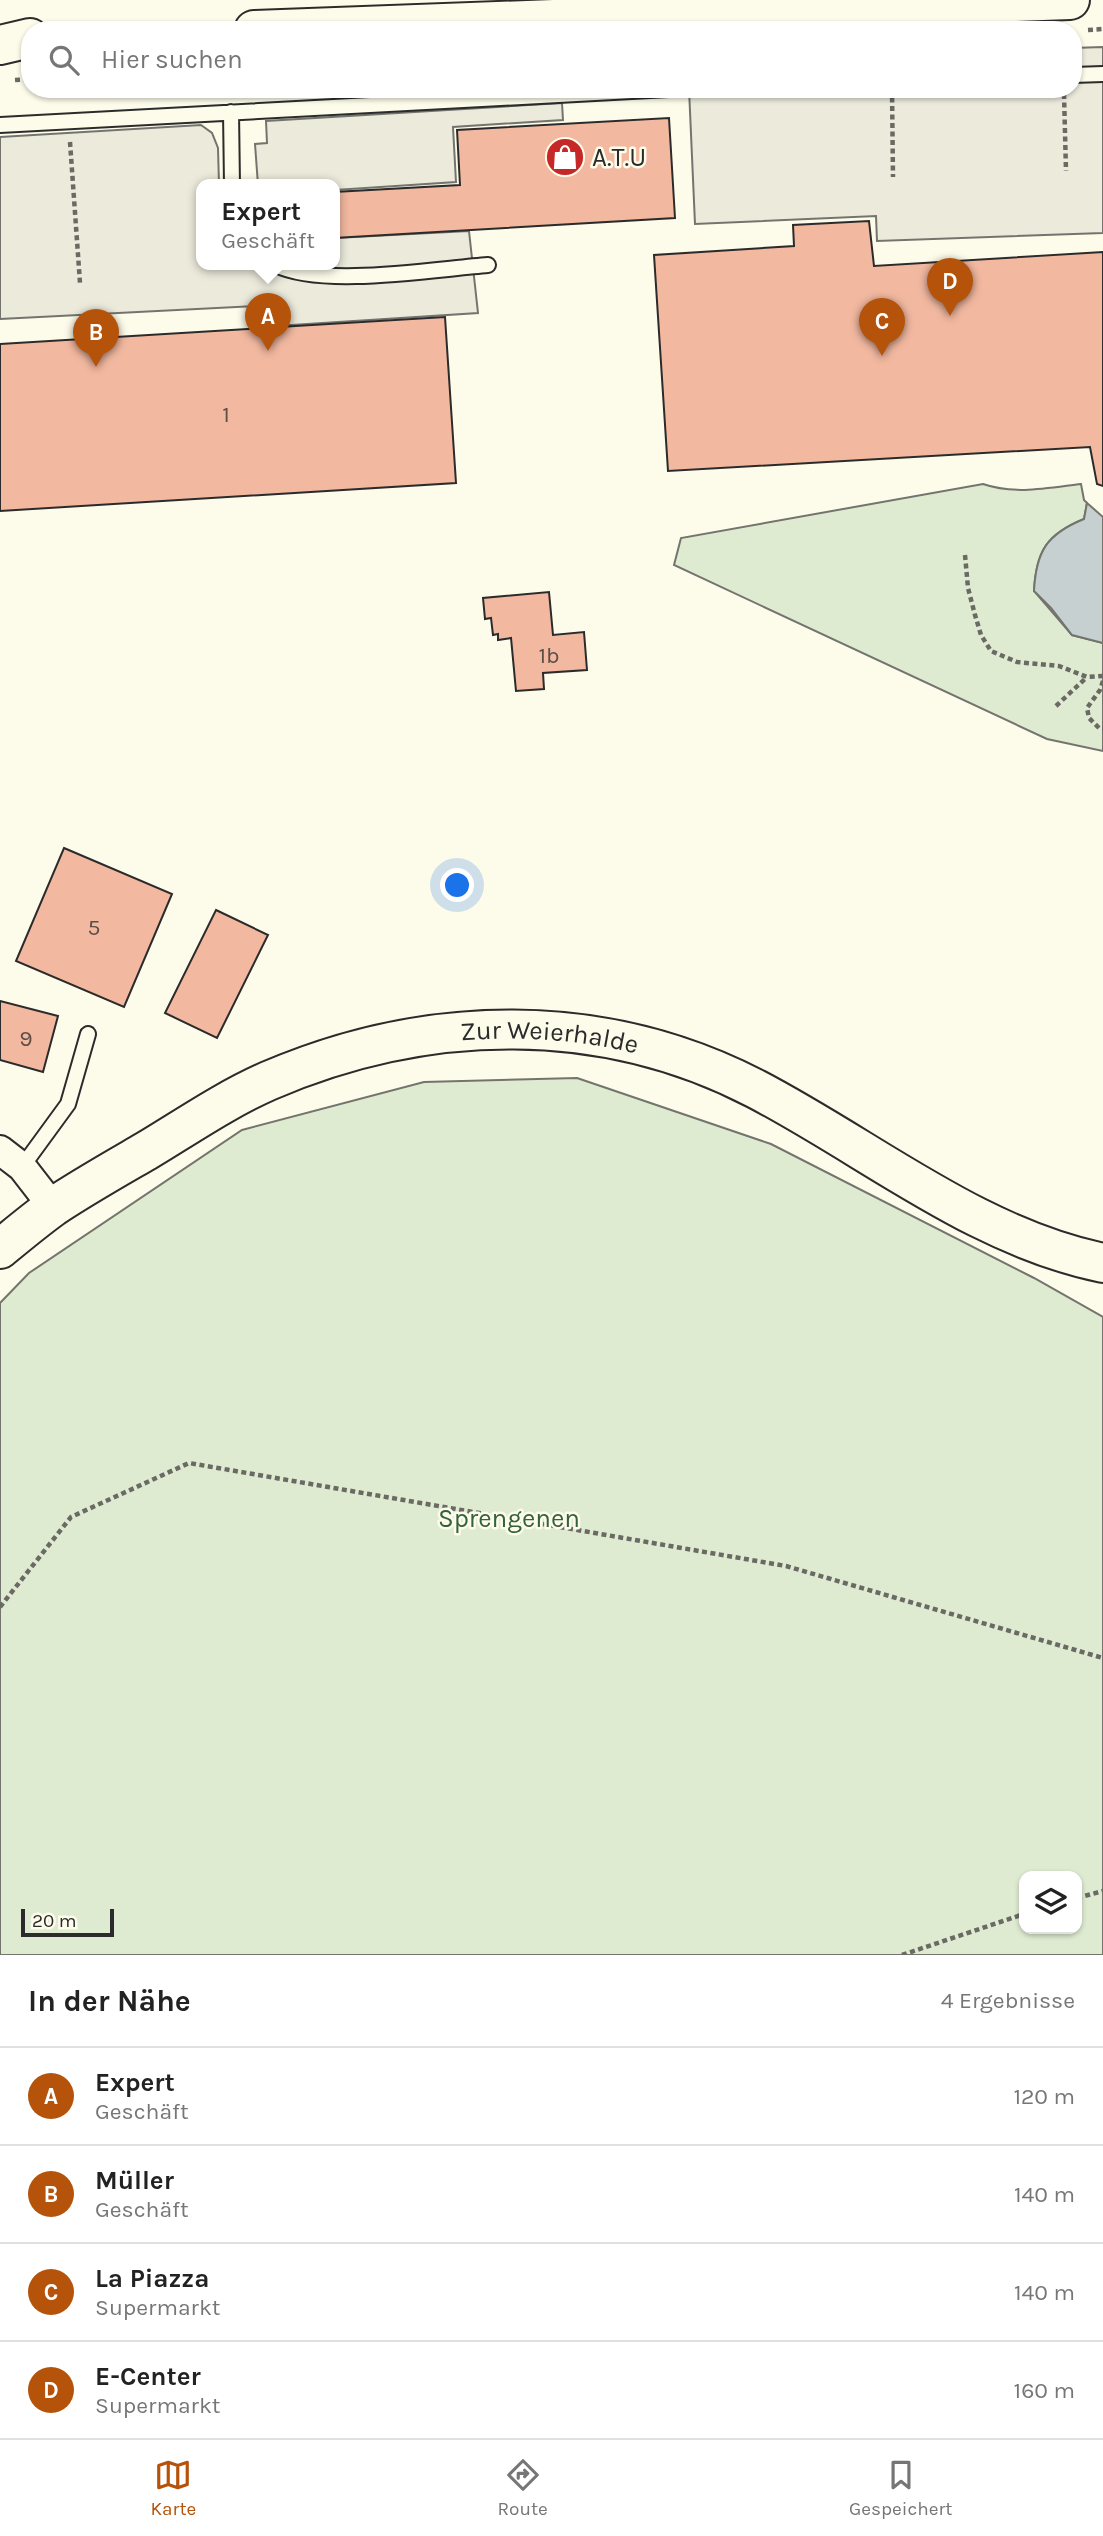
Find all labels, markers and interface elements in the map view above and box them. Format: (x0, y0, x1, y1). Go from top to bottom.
search box (21, 21, 1082, 98)
icon: search (45, 41, 83, 79)
text: Hier suchen (101, 44, 243, 75)
shop icon: A.T.U (544, 136, 586, 178)
place label: A.T.U (592, 142, 646, 173)
popup (196, 179, 340, 270)
text: Expert (221, 196, 301, 227)
text: Geschäft (221, 227, 315, 254)
pin: D (927, 258, 973, 316)
pin: A (245, 293, 291, 351)
pin: C (859, 298, 905, 356)
pin: B (73, 309, 119, 367)
house number: 1 (222, 401, 230, 428)
house number: 1b (538, 642, 560, 669)
your location (440, 868, 474, 902)
house number: 5 (88, 914, 100, 941)
street label: Zur Weierhalde (459, 1014, 642, 1060)
house number: 9 (19, 1025, 33, 1052)
park label: Sprengenen (438, 1503, 580, 1534)
map controls (1019, 1871, 1082, 1934)
button: layers (1019, 1871, 1082, 1934)
scale bar (21, 1906, 114, 1938)
text: 20 m (32, 1910, 77, 1932)
text: In der Nähe (28, 1983, 191, 2019)
text: 4 Ergebnisse (941, 1987, 1075, 2014)
text: Expert (95, 2067, 175, 2098)
text: A (44, 2083, 58, 2110)
text: 120 m (1013, 2083, 1075, 2110)
text: Geschäft (95, 2098, 189, 2125)
text: Müller (95, 2165, 174, 2196)
text: B (44, 2181, 58, 2208)
text: 140 m (1014, 2181, 1075, 2208)
text: Geschäft (95, 2196, 189, 2223)
text: La Piazza (95, 2263, 209, 2294)
text: C (44, 2279, 58, 2306)
text: 140 m (1014, 2279, 1075, 2306)
text: Supermarkt (95, 2294, 221, 2321)
text: E-Center (95, 2361, 201, 2392)
text: D (43, 2377, 59, 2404)
text: 160 m (1014, 2377, 1075, 2404)
text: Supermarkt (95, 2392, 221, 2419)
tab: Karte (151, 2456, 196, 2520)
tab: Route (497, 2456, 548, 2520)
tab: Gespeichert (849, 2456, 952, 2520)

